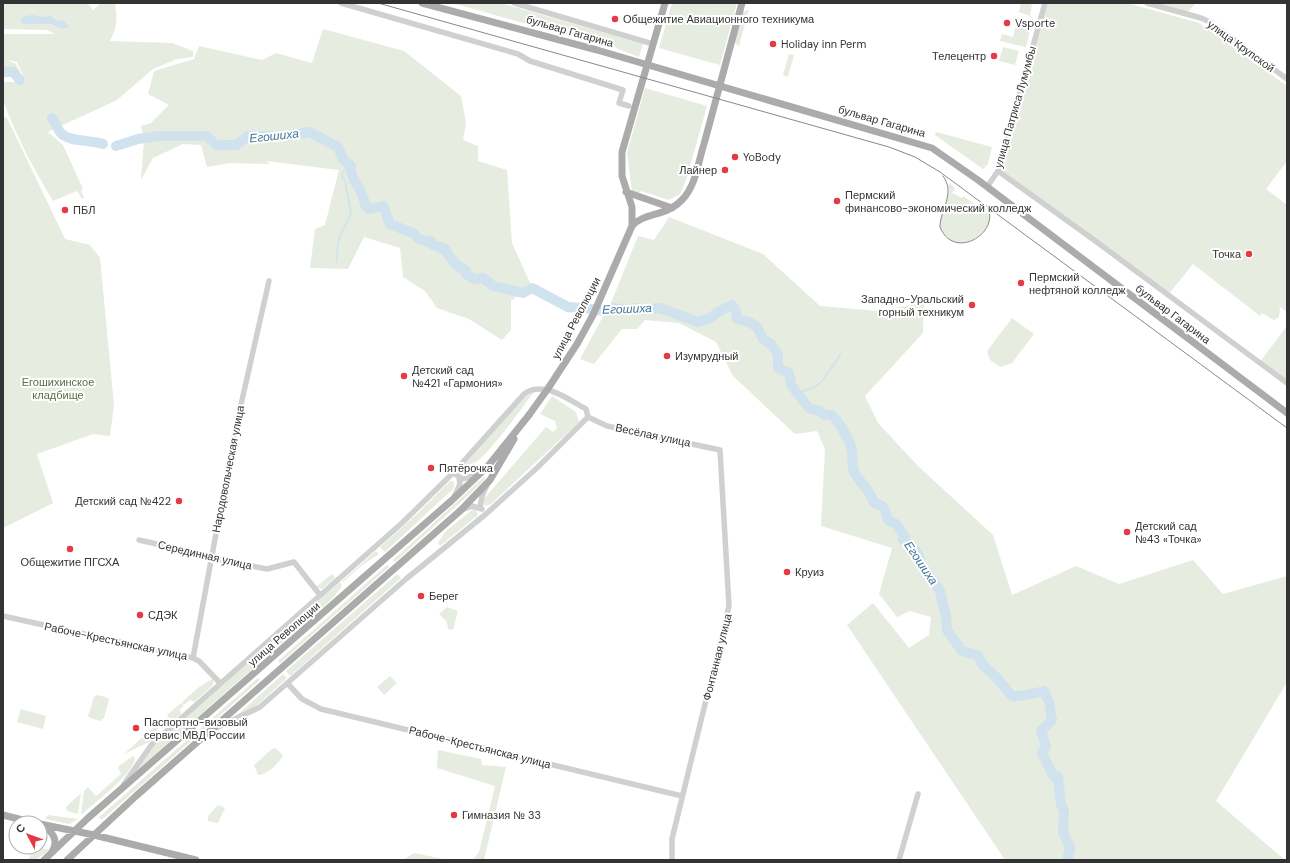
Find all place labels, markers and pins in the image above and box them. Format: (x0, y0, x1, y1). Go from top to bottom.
place label: Общежитие Авиационного техникума (623, 12, 815, 26)
marker: Общежитие Авиационного техникума (610, 14, 620, 24)
place label: Vsporte (1015, 16, 1055, 30)
marker: Vsporte (1002, 18, 1012, 28)
place label: Holiday inn Perm (781, 37, 866, 51)
marker: Holiday inn Perm (768, 39, 778, 49)
place label: Телецентр (932, 49, 986, 63)
marker: Телецентр (989, 51, 999, 61)
place label: YoBody (743, 150, 781, 164)
marker: YoBody (730, 152, 740, 162)
place label: Лайнер (679, 163, 717, 177)
marker: Лайнер (720, 165, 730, 175)
place label: Пермский финансово-экономический колледж (845, 188, 1032, 215)
marker: Пермский финансово-экономический колледж (832, 196, 842, 206)
place label: ПБЛ (73, 203, 95, 217)
marker: ПБЛ (60, 205, 70, 215)
place label: Точка (1212, 247, 1242, 261)
marker: Точка (1244, 249, 1254, 259)
place label: Пермский нефтяной колледж (1029, 270, 1126, 297)
marker: Пермский нефтяной колледж (1016, 278, 1026, 288)
place label: Западно-Уральский горный техникум (861, 292, 964, 319)
marker: Западно-Уральский горный техникум (967, 300, 977, 310)
place label: Изумрудный (675, 349, 738, 363)
marker: Изумрудный (662, 351, 672, 361)
place label: Детский сад №421 «Гармония» (412, 363, 503, 390)
marker: Детский сад №421 «Гармония» (399, 371, 409, 381)
place label: Пятёрочка (439, 461, 494, 475)
marker: Пятёрочка (426, 463, 436, 473)
place label: Детский сад №422 (75, 494, 171, 508)
marker: Детский сад №422 (174, 496, 184, 506)
place label: Детский сад №43 «Точка» (1135, 519, 1202, 546)
marker: Детский сад №43 «Точка» (1122, 527, 1132, 537)
marker: Общежитие ПГСХА (65, 544, 75, 554)
place label: Общежитие ПГСХА (21, 555, 120, 569)
place label: Круиз (795, 565, 824, 579)
marker: Круиз (782, 567, 792, 577)
place label: Берег (429, 589, 459, 603)
marker: Берег (416, 591, 426, 601)
place label: СДЭК (148, 608, 178, 622)
marker: СДЭК (135, 610, 145, 620)
place label: Паспортно-визовый сервис МВД России (144, 715, 248, 742)
marker: Паспортно-визовый сервис МВД России (131, 723, 141, 733)
place label: Гимназия № 33 (462, 808, 541, 822)
marker: Гимназия № 33 (449, 810, 459, 820)

